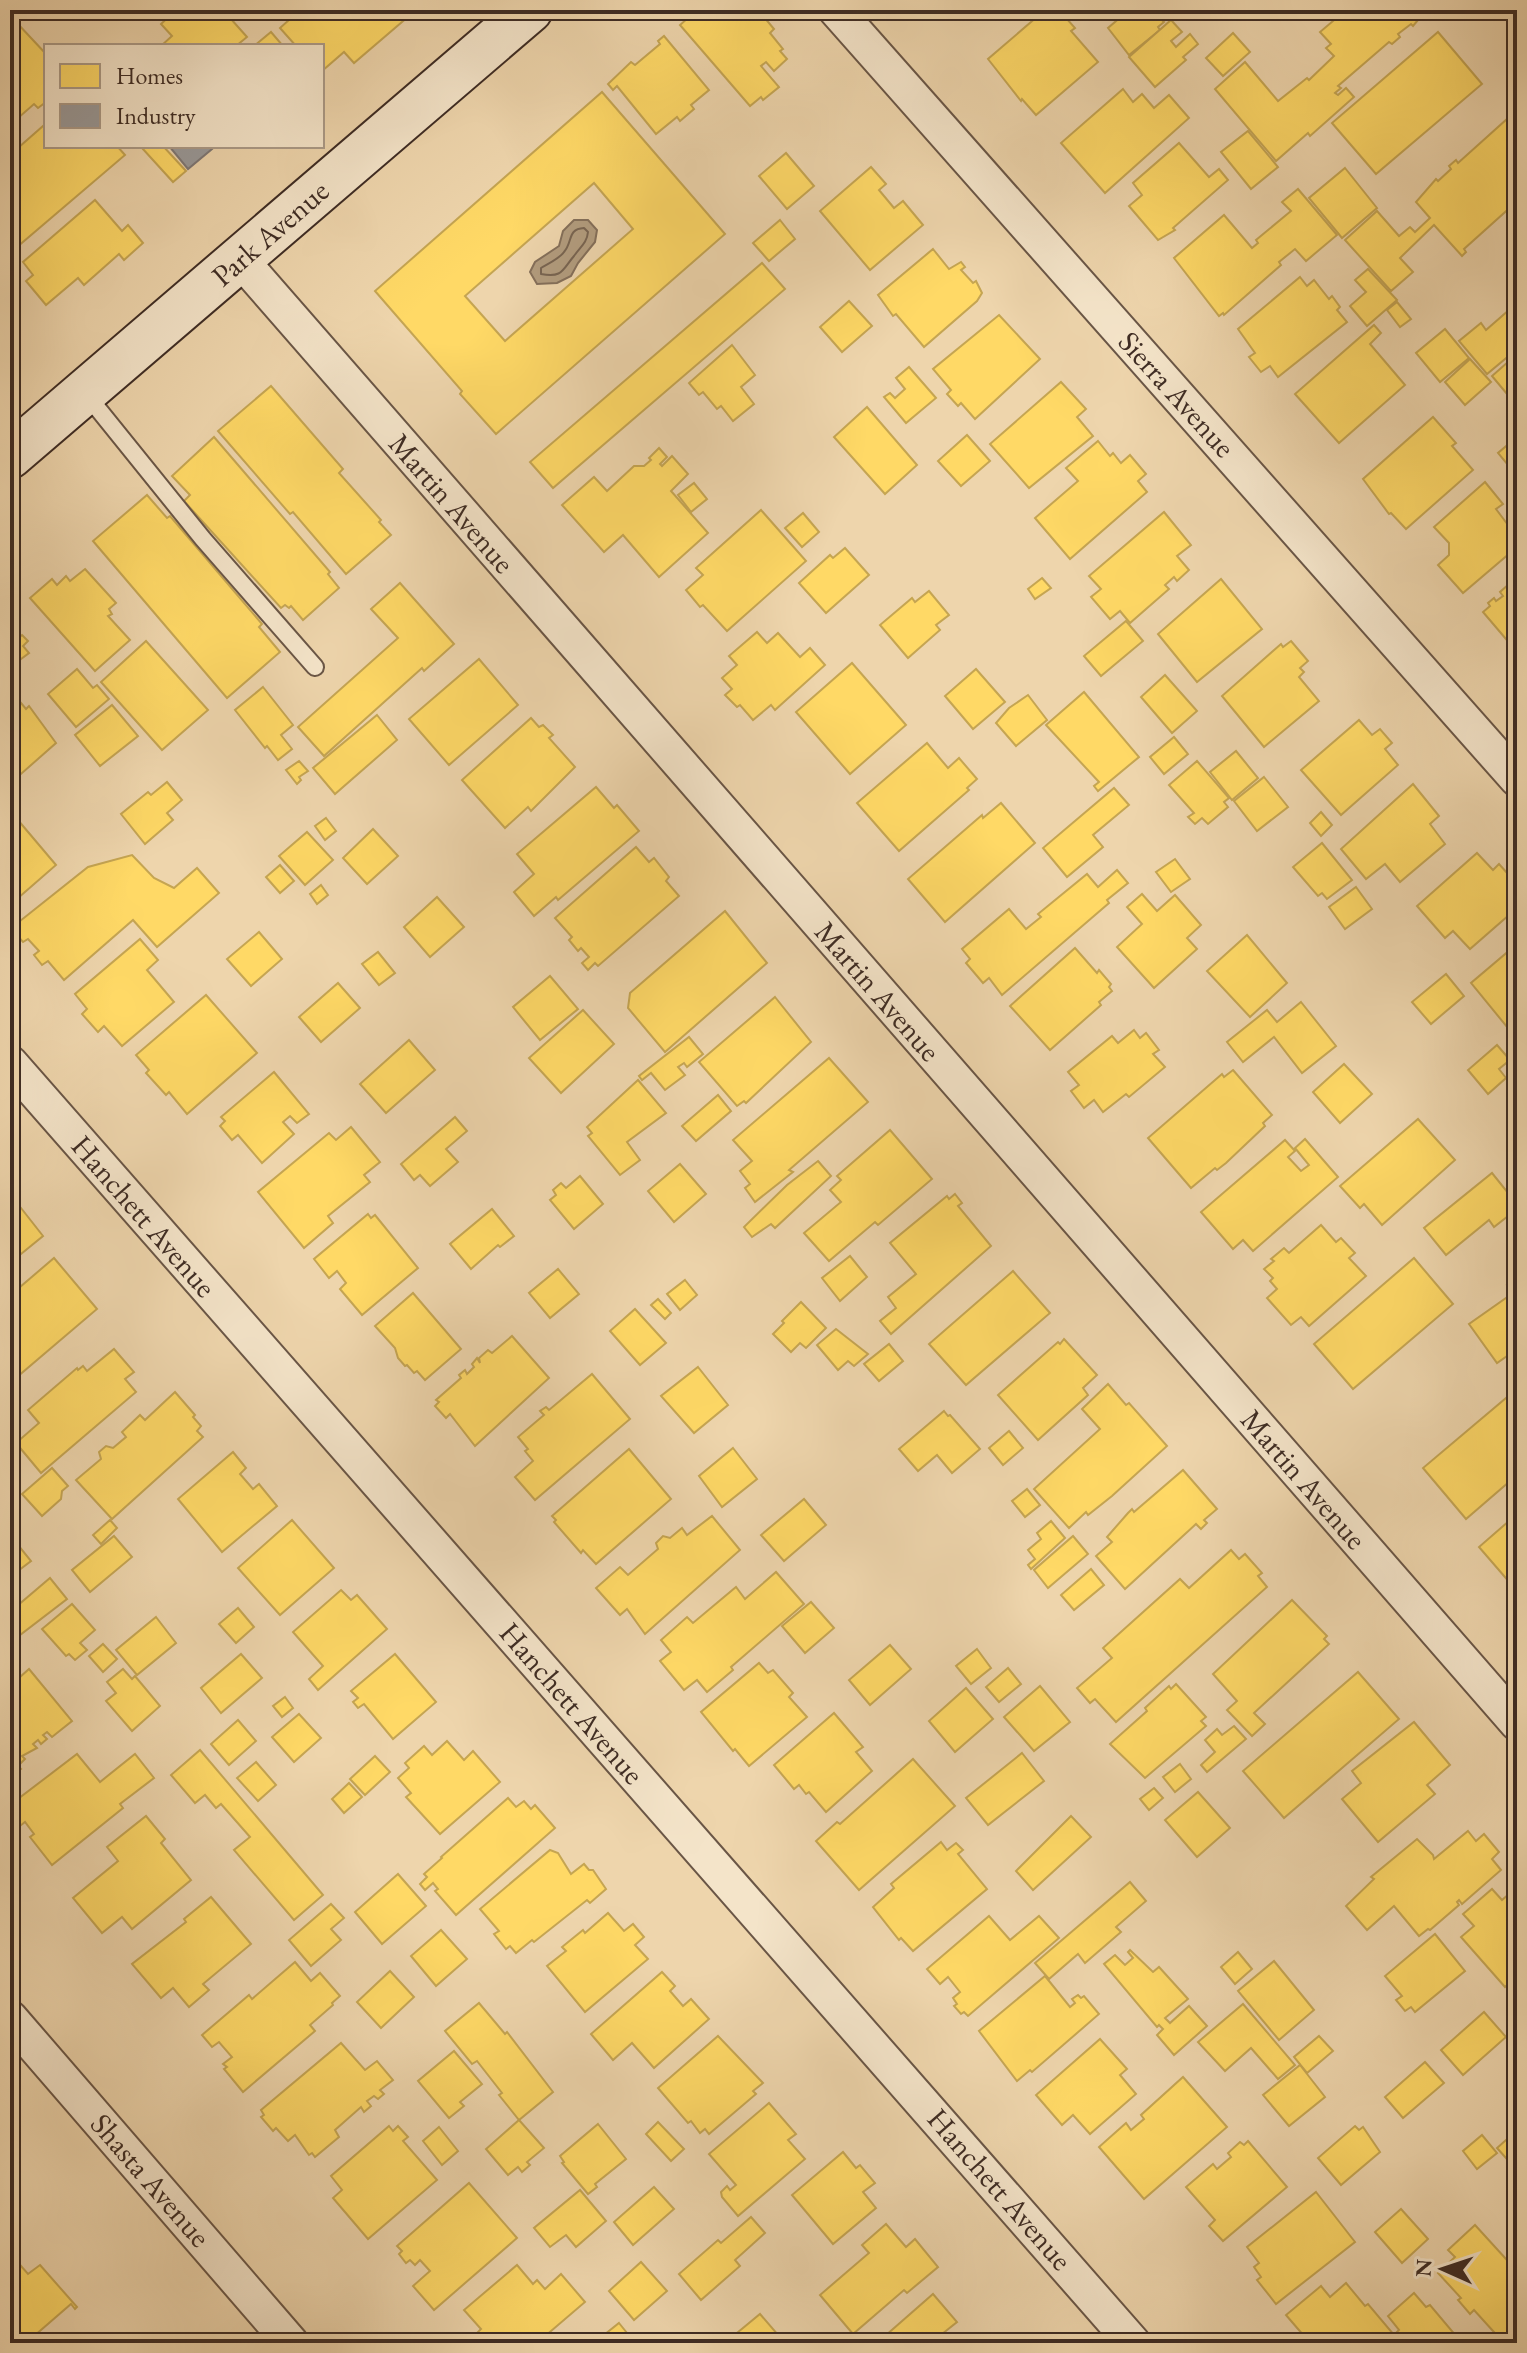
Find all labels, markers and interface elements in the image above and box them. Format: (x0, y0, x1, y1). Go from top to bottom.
legend (44, 44, 324, 148)
text: Homes (116, 60, 183, 91)
text: Industry (116, 100, 196, 131)
street label: Park Avenue (203, 171, 337, 295)
street label: Sierra Avenue (1110, 323, 1244, 465)
street label: Martin Avenue (380, 425, 524, 581)
street label: Martin Avenue (806, 913, 950, 1069)
street label: Hanchett Avenue (63, 1127, 225, 1305)
street label: Martin Avenue (1232, 1401, 1376, 1557)
street label: Hanchett Avenue (491, 1614, 653, 1792)
street label: Hanchett Avenue (919, 2100, 1081, 2278)
street label: Shasta Avenue (82, 2105, 220, 2255)
north arrow (1403, 2229, 1483, 2309)
text: N (1409, 2258, 1438, 2278)

